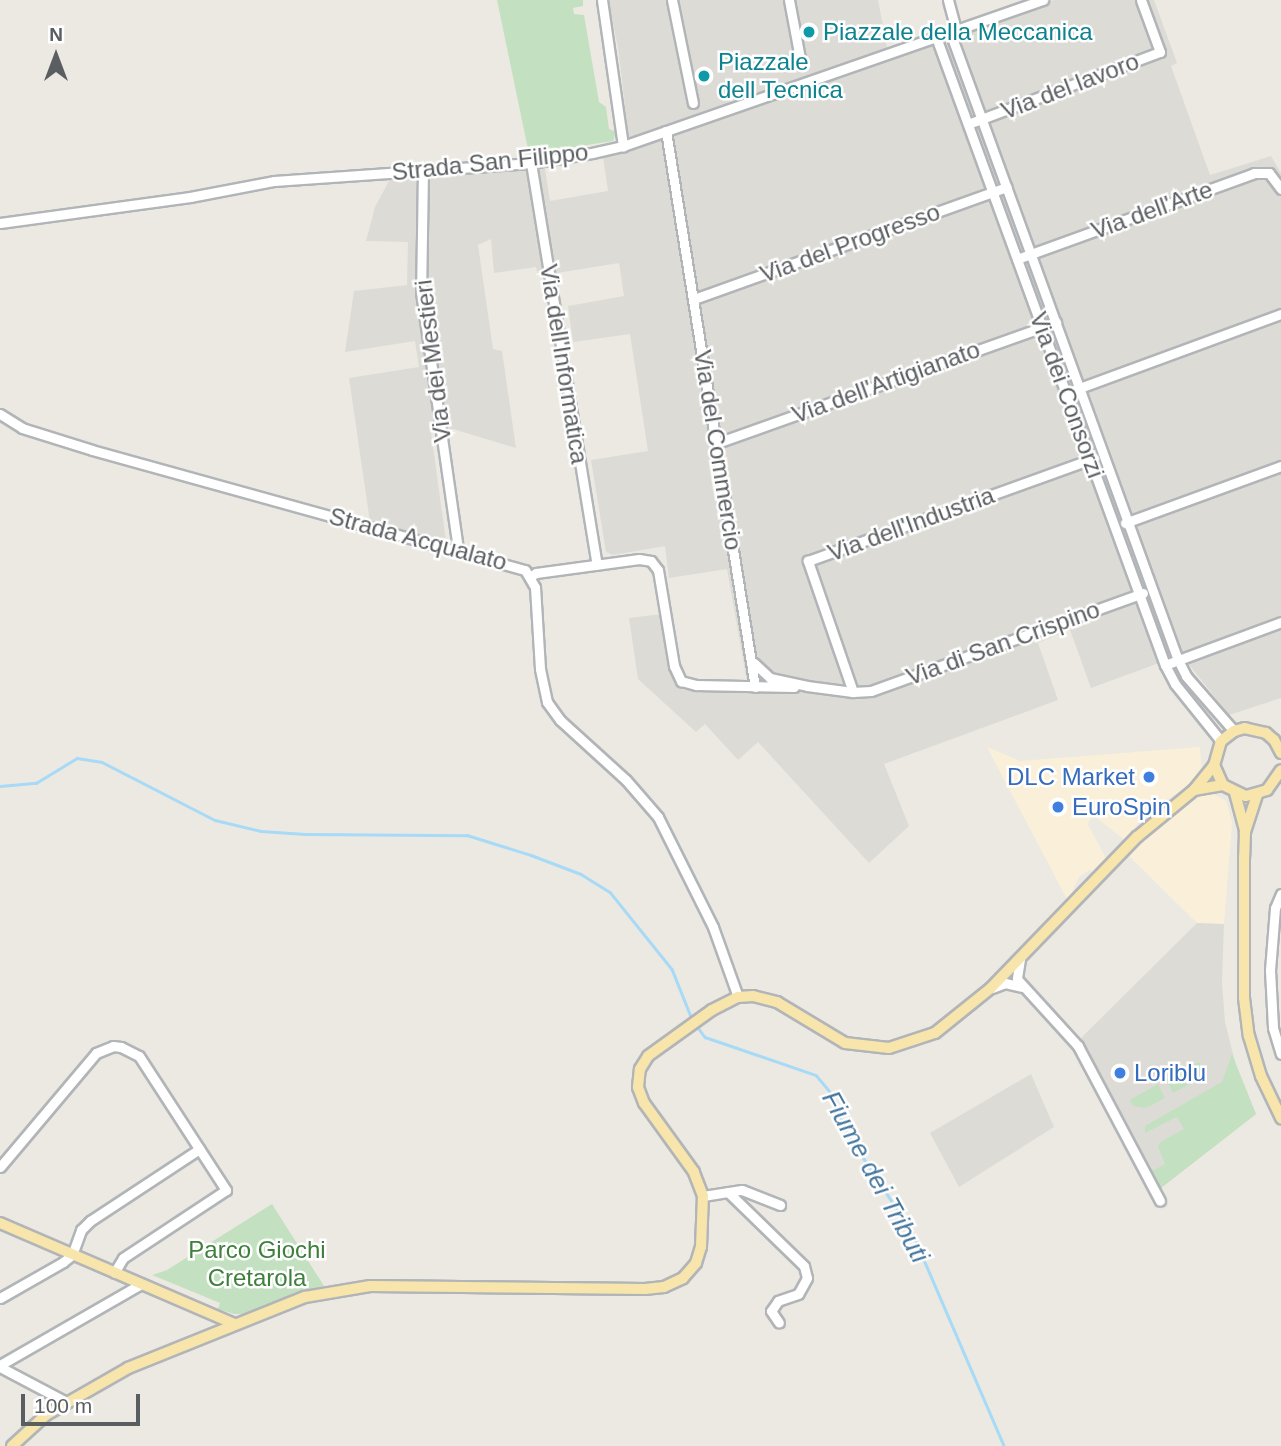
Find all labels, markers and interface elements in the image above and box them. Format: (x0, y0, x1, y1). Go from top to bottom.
place label: Piazzale della Meccanica (823, 18, 1092, 46)
north arrow (21, 21, 91, 91)
text: N (49, 24, 63, 45)
marker: Piazzale della Meccanica (801, 24, 817, 40)
street label: Via del lavoro (997, 47, 1143, 125)
place label: Piazzale dell Tecnica (718, 48, 843, 104)
marker: Piazzale dell Tecnica (696, 68, 712, 84)
street label: Strada San Filippo (390, 137, 590, 187)
street label: Via dell'Arte (1087, 175, 1217, 245)
street label: Via del Progresso (756, 197, 944, 289)
street label: Via dell'Informatica (534, 262, 594, 466)
street label: Via dei Mestieri (409, 278, 457, 444)
street label: Via dei Consorzi (1024, 308, 1110, 482)
street label: Via dell'Artigianato (788, 335, 984, 429)
street label: Via del Commercio (688, 348, 748, 552)
street label: Via dell'Industria (824, 481, 998, 567)
street label: Strada Acqualato (325, 501, 511, 577)
street label: Via di San Crispino (902, 595, 1104, 691)
place label: DLC Market (1007, 763, 1135, 791)
marker: DLC Market (1141, 769, 1157, 785)
place label: EuroSpin (1072, 793, 1171, 821)
marker: EuroSpin (1050, 799, 1066, 815)
place label: Loriblu (1134, 1059, 1206, 1087)
marker: Loriblu (1112, 1065, 1128, 1081)
water label: Fiume dei Tributi (815, 1086, 935, 1268)
park label: Parco Giochi Cretarola (188, 1236, 326, 1292)
scale bar (24, 1380, 144, 1424)
text: 100 m (34, 1394, 92, 1417)

